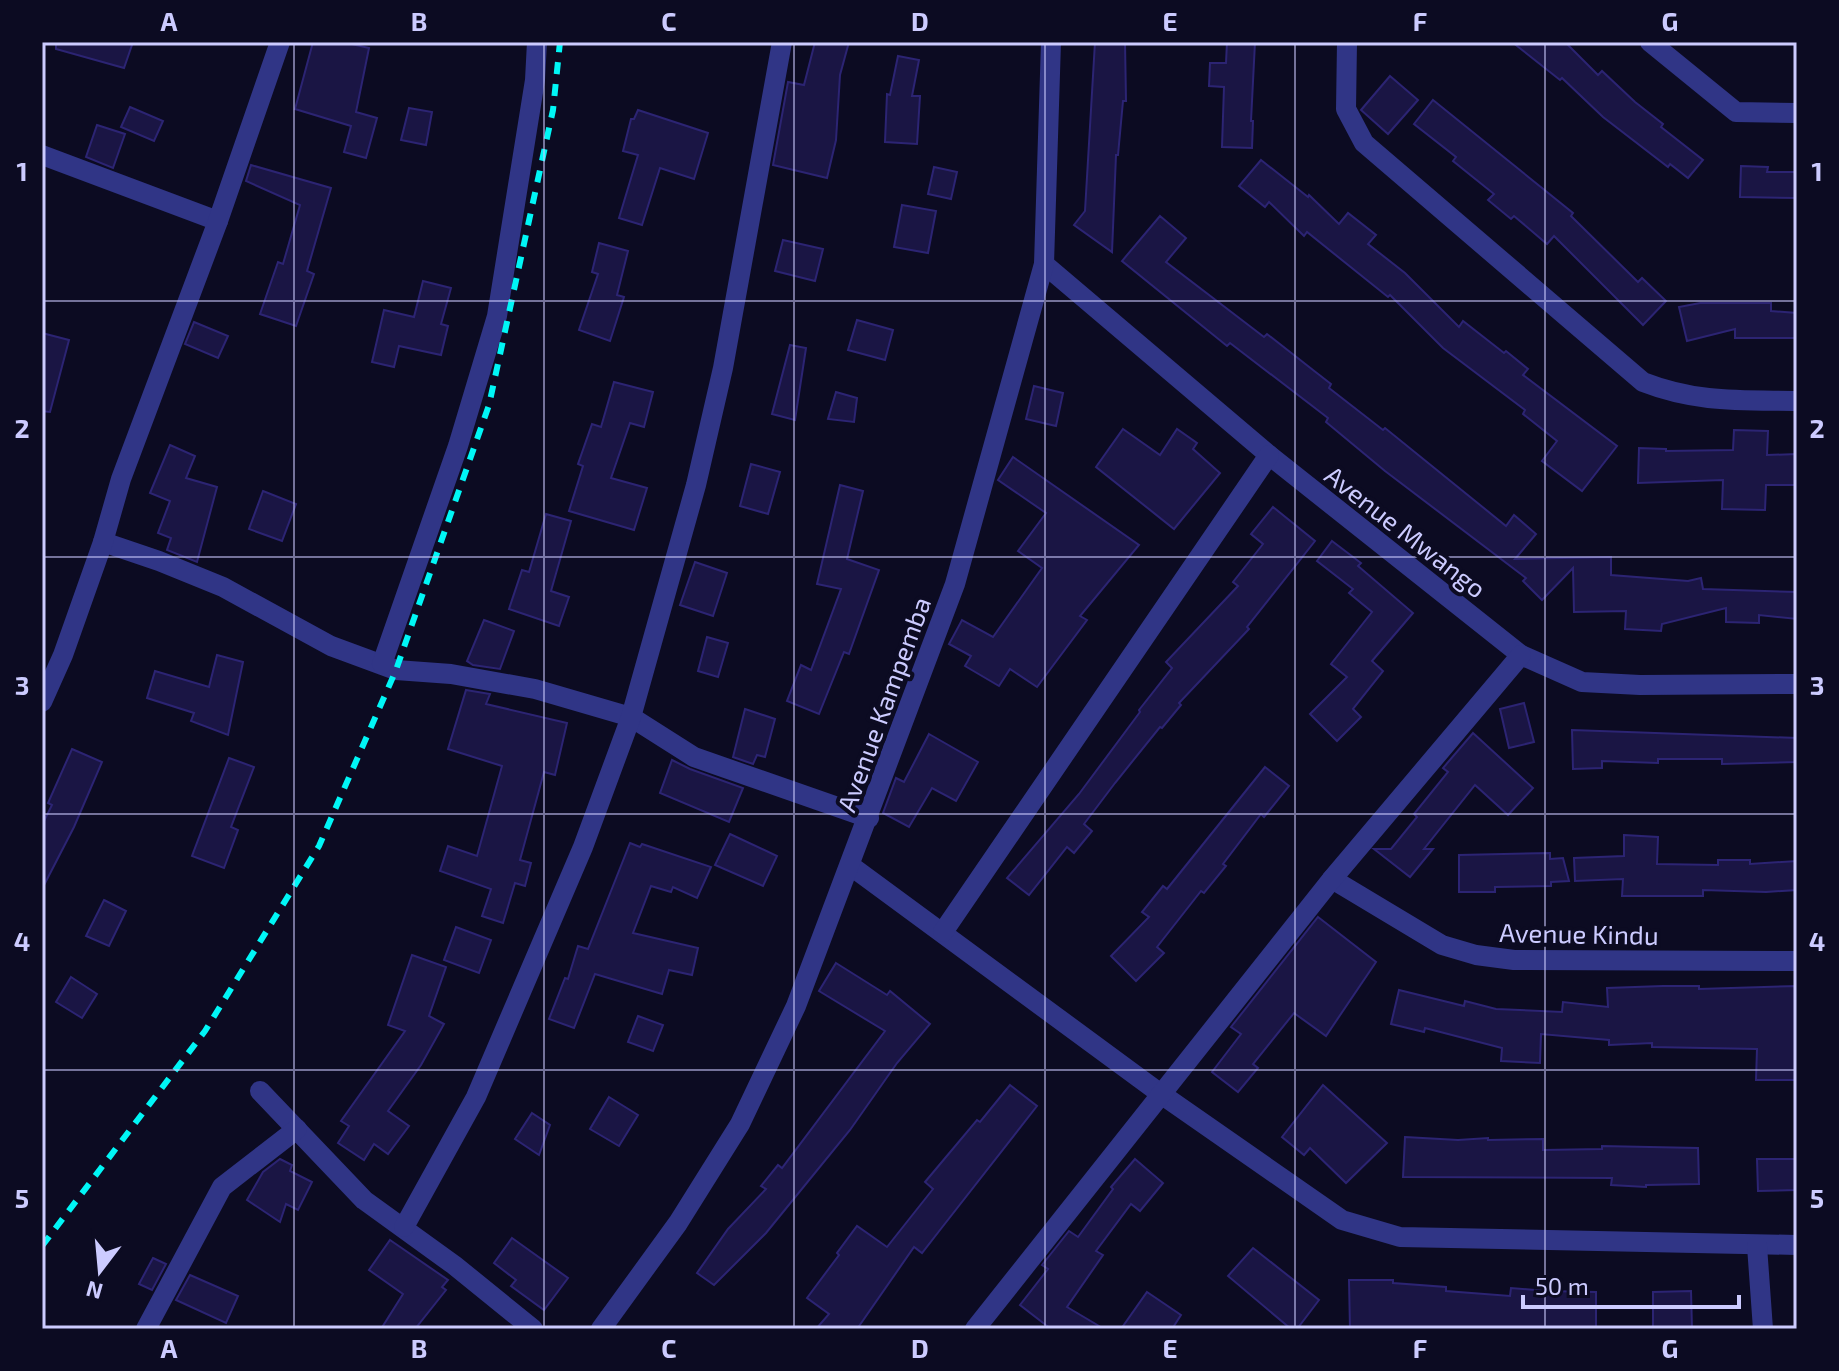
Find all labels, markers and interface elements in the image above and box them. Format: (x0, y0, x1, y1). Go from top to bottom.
text: A (161, 5, 178, 36)
text: B (411, 5, 427, 36)
text: C (661, 5, 677, 36)
text: D (911, 5, 929, 36)
text: E (1162, 5, 1178, 36)
text: F (1413, 5, 1427, 36)
text: G (1662, 5, 1678, 36)
text: 1 (16, 155, 28, 186)
text: 1 (1811, 155, 1823, 186)
text: 2 (14, 412, 30, 443)
text: 2 (1809, 412, 1825, 443)
street label: Avenue Mwango (1319, 459, 1493, 603)
street label: Avenue Kampemba (830, 592, 936, 816)
text: 3 (15, 669, 29, 700)
text: 3 (1810, 669, 1824, 700)
street label: Avenue Kindu (1499, 916, 1659, 950)
text: 4 (14, 925, 30, 956)
text: 4 (1809, 925, 1825, 956)
text: 5 (15, 1182, 29, 1213)
text: 5 (1810, 1182, 1824, 1213)
north arrow (60, 1231, 140, 1311)
scale bar (1523, 1259, 1739, 1309)
text: 50 m (1535, 1271, 1589, 1300)
text: N (83, 1277, 105, 1306)
text: A (161, 1332, 178, 1363)
text: B (411, 1332, 427, 1363)
text: C (661, 1332, 677, 1363)
text: D (911, 1332, 929, 1363)
text: E (1162, 1332, 1178, 1363)
text: F (1413, 1332, 1427, 1363)
text: G (1662, 1332, 1678, 1363)

